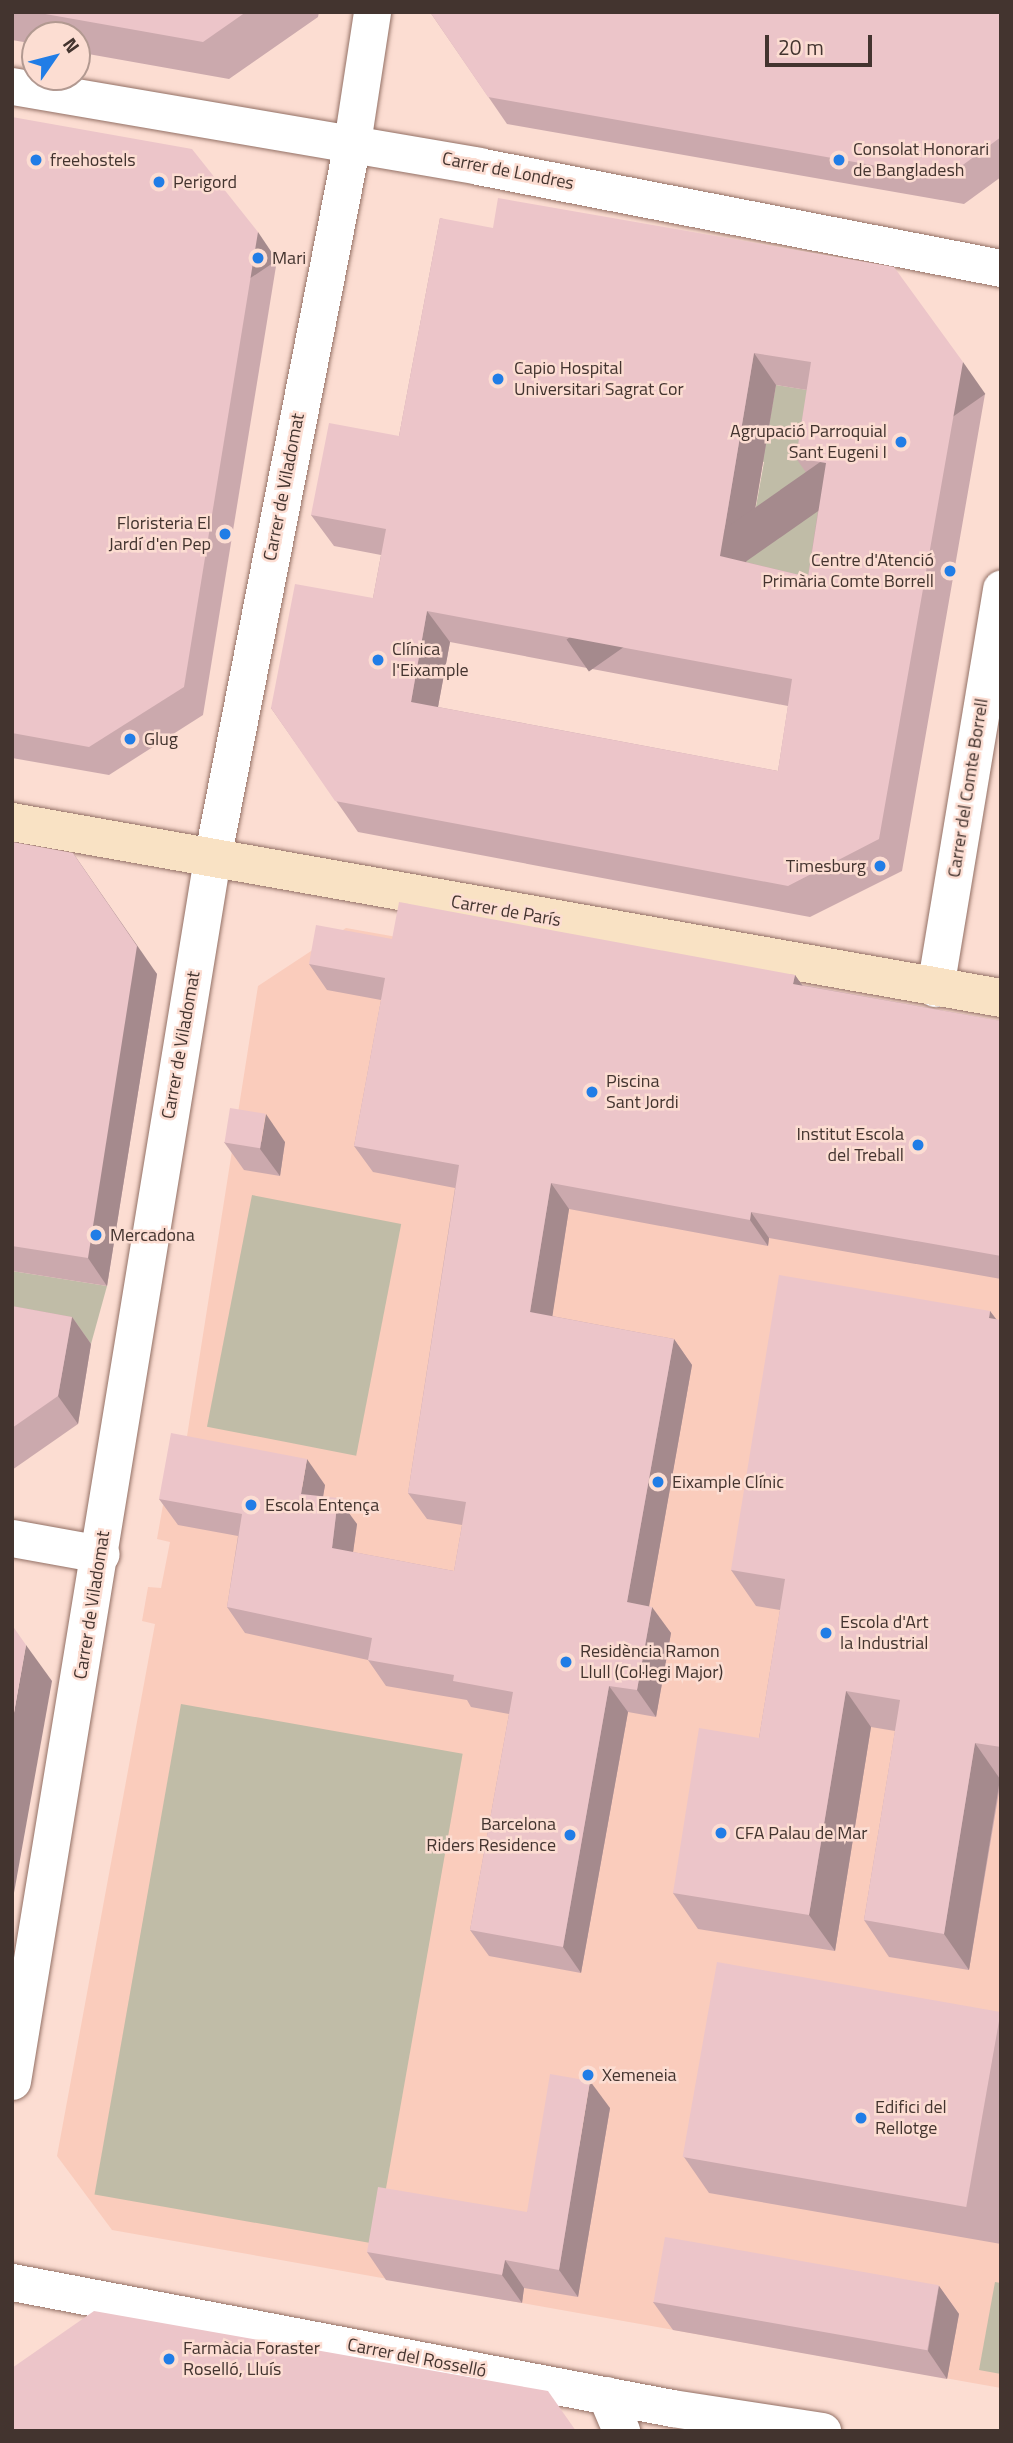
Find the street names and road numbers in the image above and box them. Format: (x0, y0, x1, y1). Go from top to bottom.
street label: Carrer de Londres (440, 148, 576, 194)
street label: Carrer de Viladomat (259, 411, 309, 563)
street label: Carrer del Comte Borrell (943, 697, 993, 879)
street label: Carrer de París (449, 891, 563, 931)
street label: Carrer de Viladomat (157, 969, 205, 1121)
street label: Carrer de Viladomat (70, 1529, 114, 1681)
street label: Carrer del Rosselló (346, 2334, 488, 2382)

